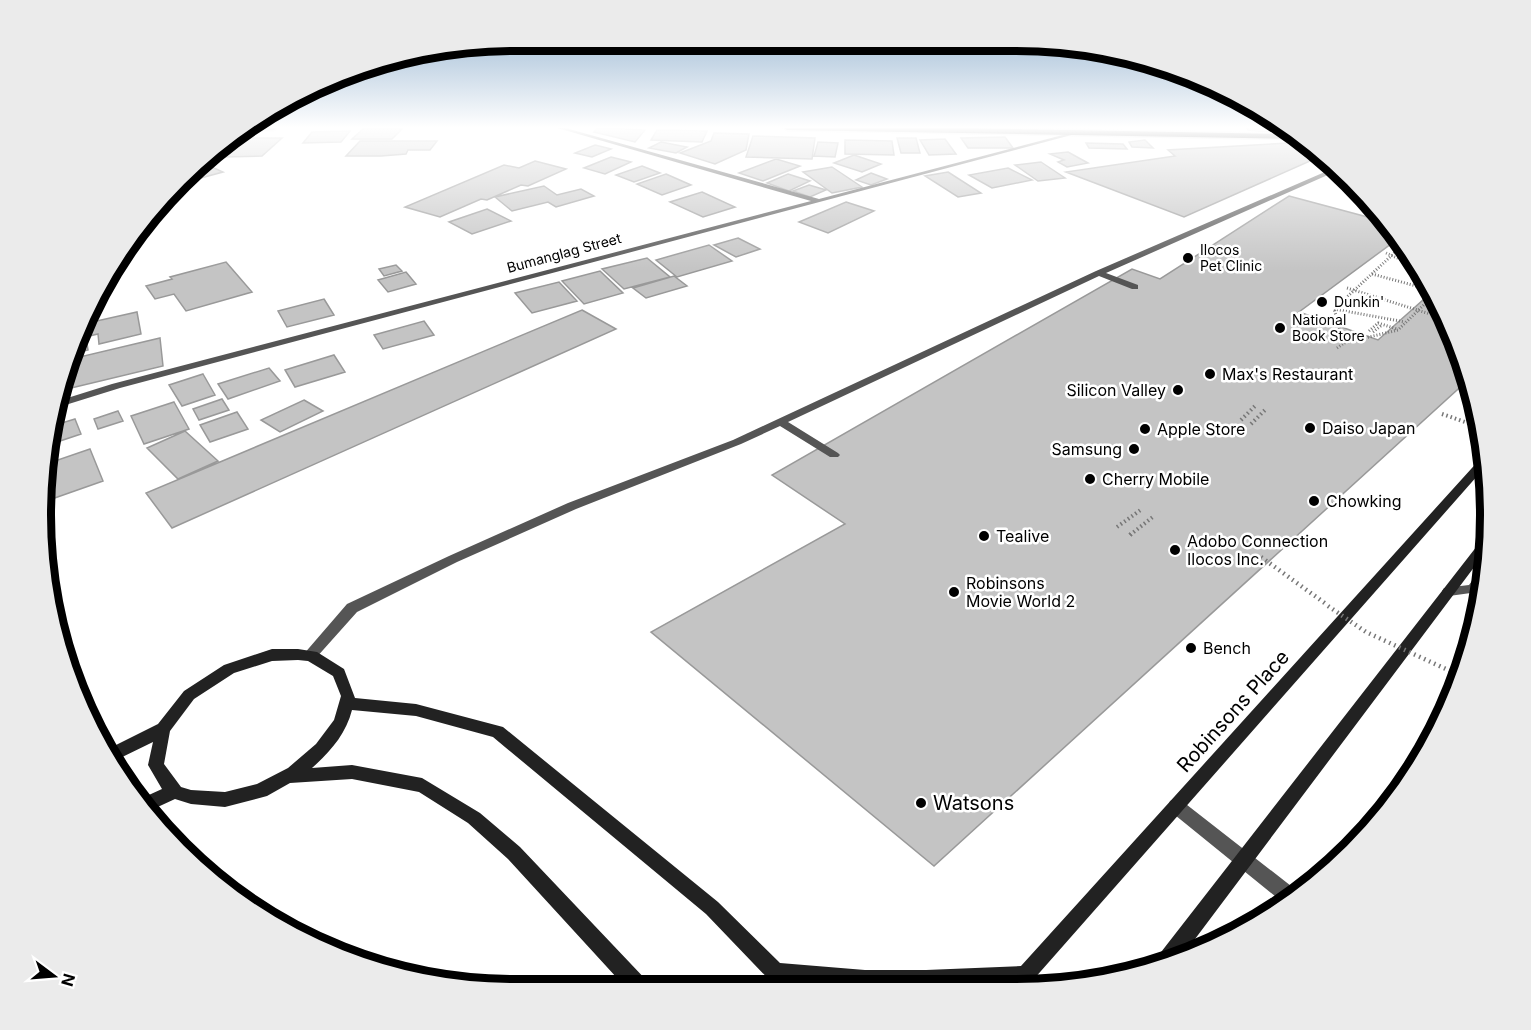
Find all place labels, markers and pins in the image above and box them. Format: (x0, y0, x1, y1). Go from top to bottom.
place label: Ilocos Pet Clinic (1200, 241, 1262, 274)
marker: Ilocos Pet Clinic (1181, 251, 1195, 265)
place label: Dunkin' (1334, 293, 1384, 310)
marker: Dunkin' (1315, 295, 1329, 309)
place label: National Book Store (1292, 311, 1365, 344)
marker: National Book Store (1273, 321, 1287, 335)
place label: Max's Restaurant (1222, 364, 1353, 384)
marker: Max's Restaurant (1203, 367, 1217, 381)
place label: Silicon Valley (1066, 380, 1166, 400)
marker: Silicon Valley (1171, 383, 1185, 397)
place label: Daiso Japan (1322, 418, 1415, 438)
place label: Apple Store (1157, 419, 1245, 439)
marker: Daiso Japan (1303, 421, 1317, 435)
marker: Apple Store (1138, 422, 1152, 436)
place label: Samsung (1052, 439, 1122, 459)
marker: Samsung (1127, 442, 1141, 456)
place label: Cherry Mobile (1102, 469, 1209, 489)
marker: Cherry Mobile (1083, 472, 1097, 486)
place label: Chowking (1326, 491, 1401, 511)
marker: Chowking (1307, 494, 1321, 508)
place label: Tealive (996, 526, 1049, 546)
marker: Tealive (977, 529, 991, 543)
place label: Adobo Connection Ilocos Inc. (1187, 531, 1328, 569)
marker: Adobo Connection Ilocos Inc. (1168, 543, 1182, 557)
place label: Robinsons Movie World 2 (966, 573, 1075, 611)
marker: Robinsons Movie World 2 (947, 585, 961, 599)
place label: Bench (1203, 638, 1251, 658)
marker: Bench (1184, 641, 1198, 655)
place label: Watsons (933, 791, 1014, 815)
marker: Watsons (914, 796, 928, 810)

